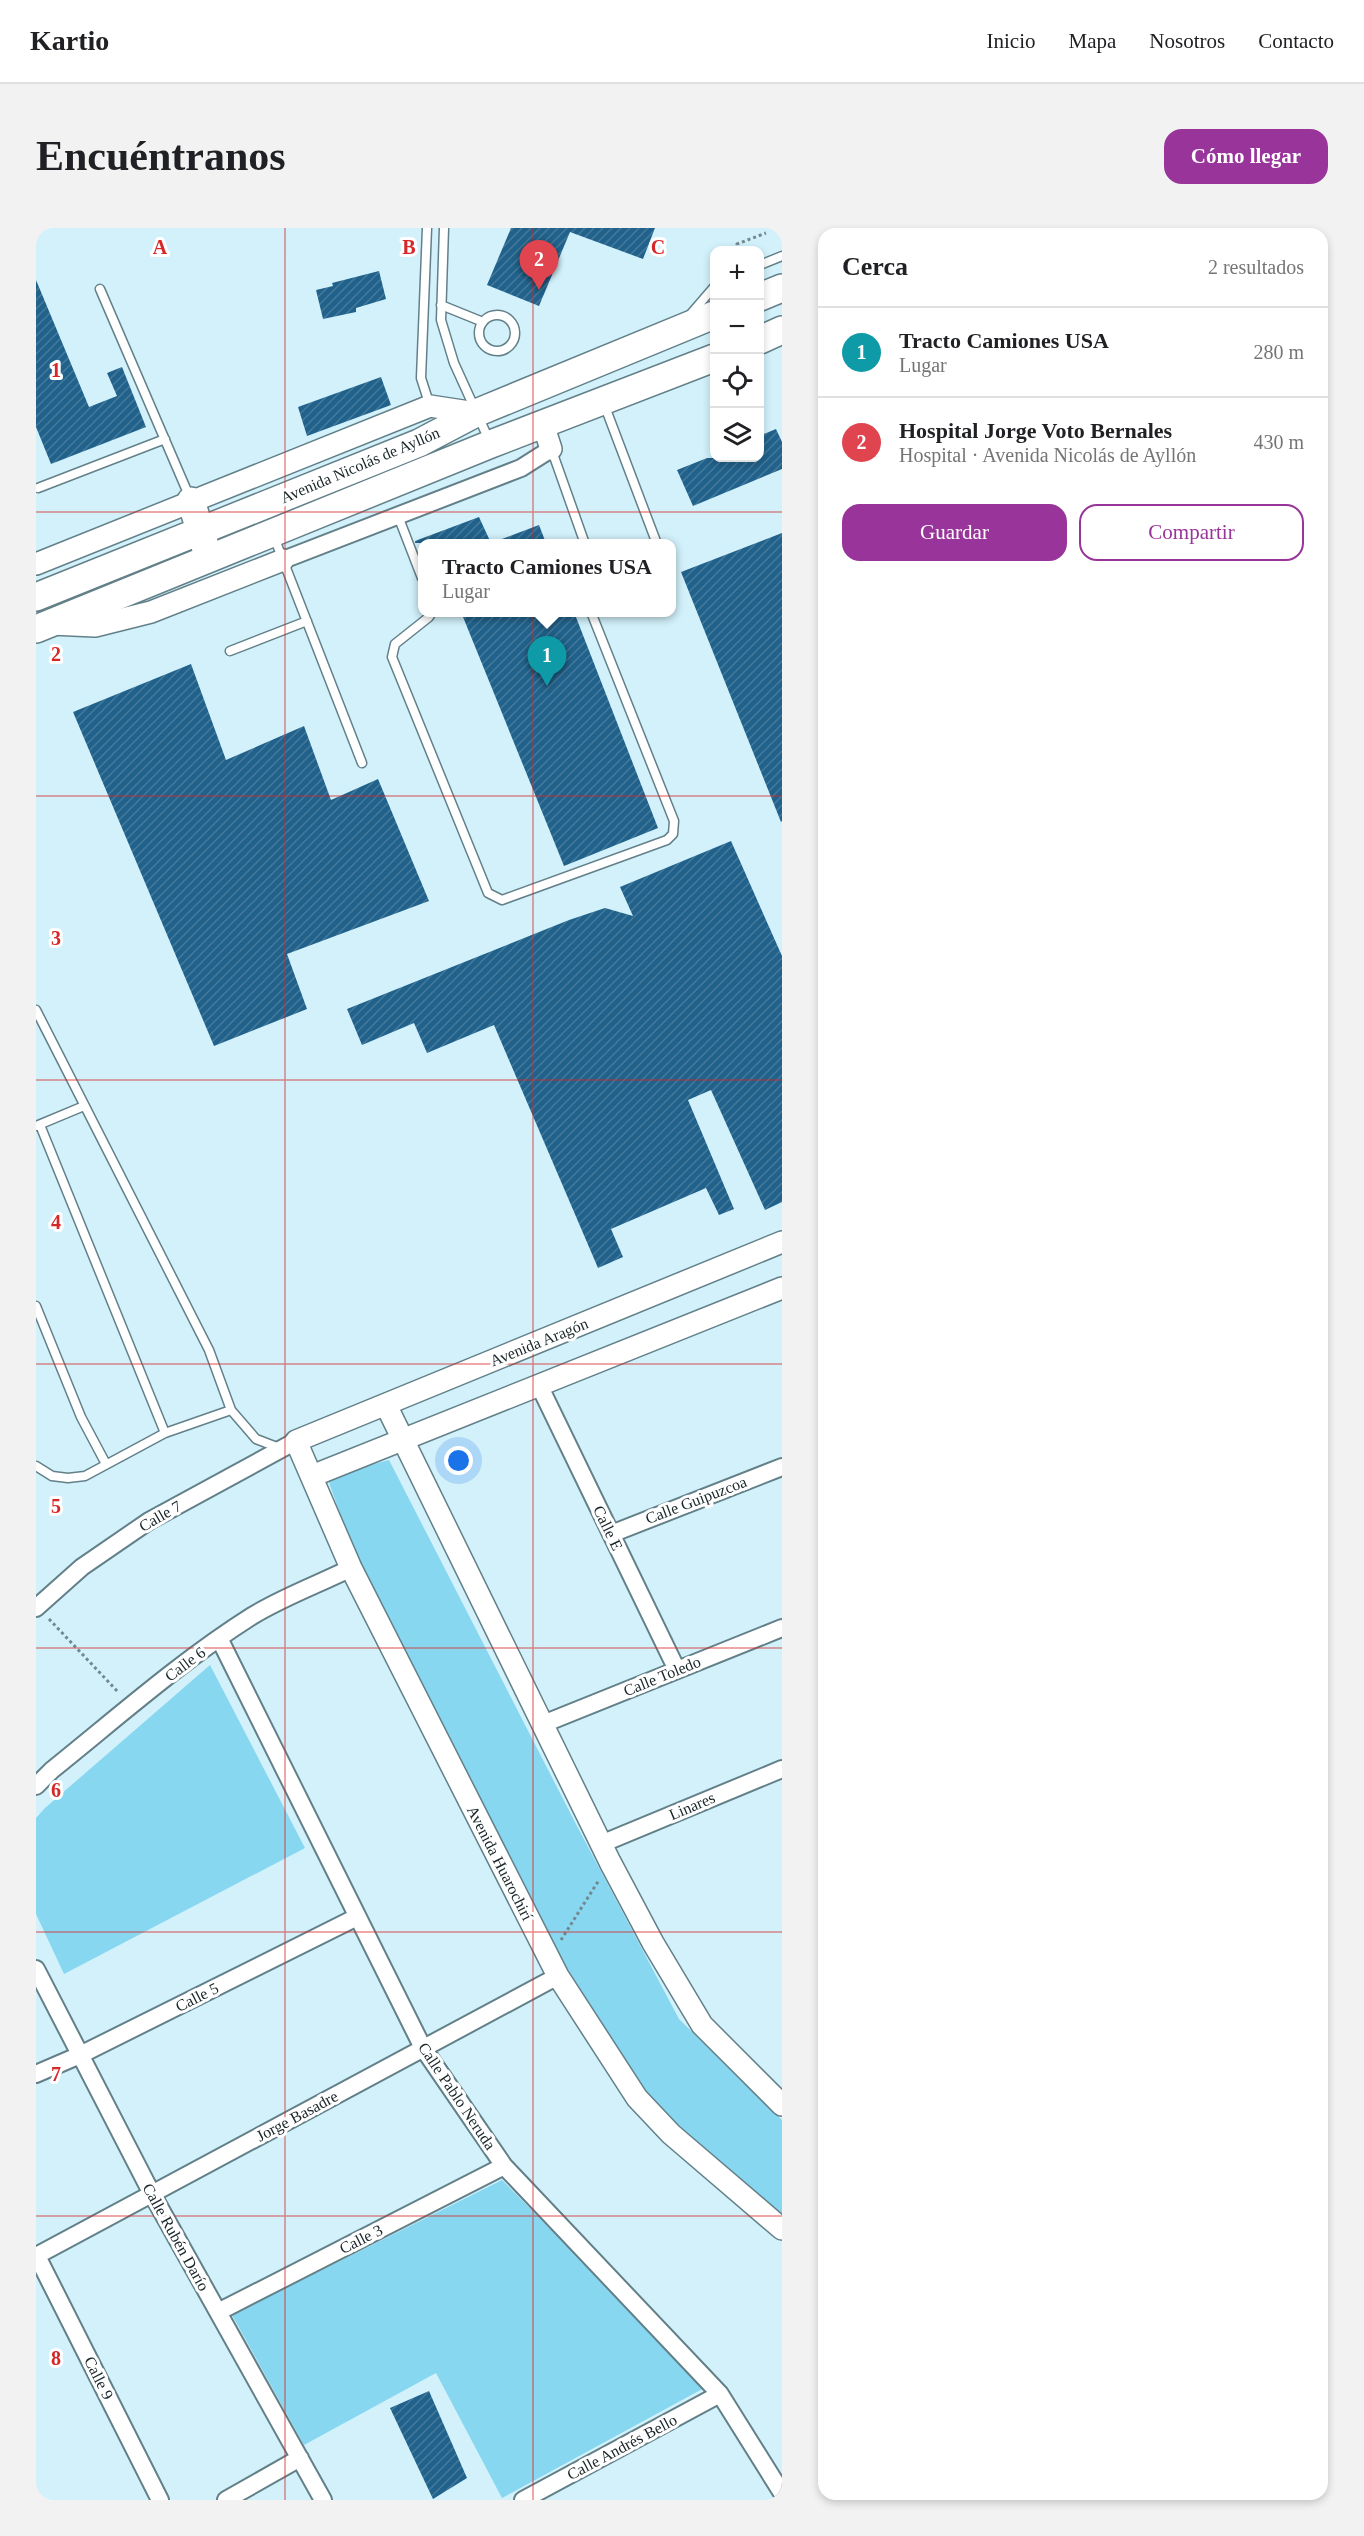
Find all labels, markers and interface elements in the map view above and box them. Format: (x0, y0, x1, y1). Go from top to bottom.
text: Kartio (30, 25, 109, 56)
text: Inicio (987, 29, 1036, 53)
text: Mapa (1069, 29, 1116, 53)
text: Nosotros (1149, 29, 1225, 53)
text: Contacto (1258, 29, 1334, 53)
button: Cómo llegar (1164, 129, 1328, 184)
text: Encuéntranos (36, 133, 286, 179)
text: A (153, 236, 168, 258)
text: B (402, 236, 416, 258)
text: C (651, 236, 665, 258)
pin: 2 (520, 241, 558, 290)
map controls (710, 246, 764, 462)
button: + (710, 246, 764, 300)
text: Cerca (842, 252, 908, 281)
text: 2 resultados (1208, 256, 1304, 278)
button: − (710, 300, 764, 354)
text: Tracto Camiones USA (899, 328, 1109, 353)
text: 1 (857, 341, 867, 363)
text: 280 m (1253, 341, 1304, 363)
button: locate (710, 354, 764, 408)
text: Lugar (899, 354, 947, 376)
text: 1 (51, 359, 61, 381)
button: layers (710, 408, 764, 462)
text: Hospital Jorge Voto Bernales (899, 418, 1172, 443)
street label: Avenida Nicolás de Ayllón (278, 424, 442, 507)
text: 2 (857, 431, 867, 453)
text: 430 m (1253, 431, 1304, 453)
text: Hospital · Avenida Nicolás de Ayllón (899, 444, 1196, 466)
button: Guardar (842, 504, 1067, 561)
button: Compartir (1079, 504, 1304, 561)
popup (418, 539, 676, 617)
text: Tracto Camiones USA (442, 554, 652, 579)
text: Lugar (442, 580, 490, 602)
pin: 1 (528, 636, 566, 686)
text: 2 (51, 643, 61, 665)
text: 3 (51, 927, 61, 949)
text: 4 (51, 1211, 61, 1233)
street label: Avenida Aragón (488, 1315, 591, 1370)
your location (444, 1446, 473, 1475)
street label: Calle Guipuzcoa (643, 1473, 749, 1528)
text: 5 (51, 1495, 61, 1517)
street label: Calle 7 (136, 1497, 184, 1535)
street label: Calle E (590, 1503, 626, 1553)
street label: Calle 6 (162, 1643, 208, 1685)
street label: Calle Toledo (621, 1653, 703, 1699)
text: 6 (51, 1779, 61, 1801)
street label: Linares (667, 1789, 717, 1823)
street label: Avenida Huarochirí (464, 1803, 536, 1924)
street label: Calle 5 (173, 1979, 221, 2015)
street label: Calle Pablo Neruda (415, 2039, 499, 2153)
text: 7 (51, 2063, 61, 2085)
street label: Jorge Basadre (253, 2087, 341, 2145)
street label: Calle Rubén Darío (139, 2180, 213, 2294)
street label: Calle 3 (337, 2221, 385, 2257)
text: 8 (51, 2347, 61, 2369)
street label: Calle 9 (81, 2354, 117, 2402)
street label: Calle Andrés Bello (564, 2411, 680, 2483)

